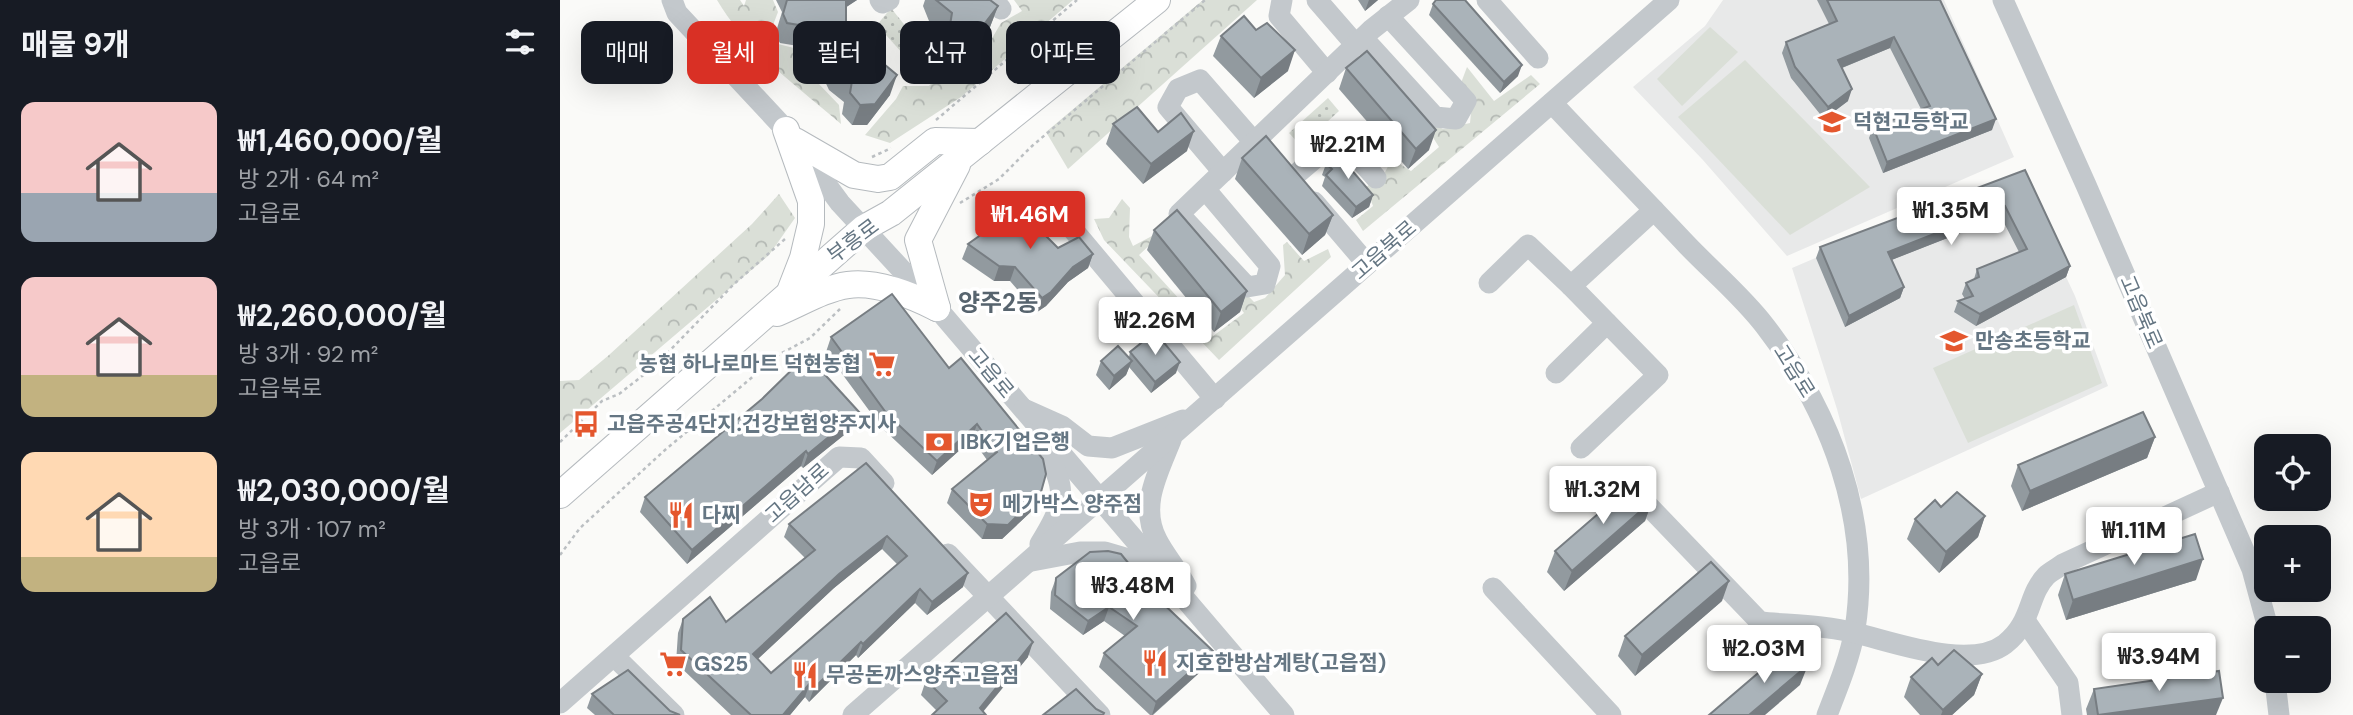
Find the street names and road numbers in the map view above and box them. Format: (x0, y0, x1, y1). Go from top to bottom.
street label: 부흥로 (821, 212, 885, 270)
street label: 고읍북로 (1346, 214, 1422, 286)
street label: 고읍북로 (2113, 271, 2169, 353)
street label: 고읍로 (1767, 339, 1821, 403)
street label: 고읍로 (962, 342, 1020, 404)
street label: 고읍남로 (759, 457, 835, 529)

